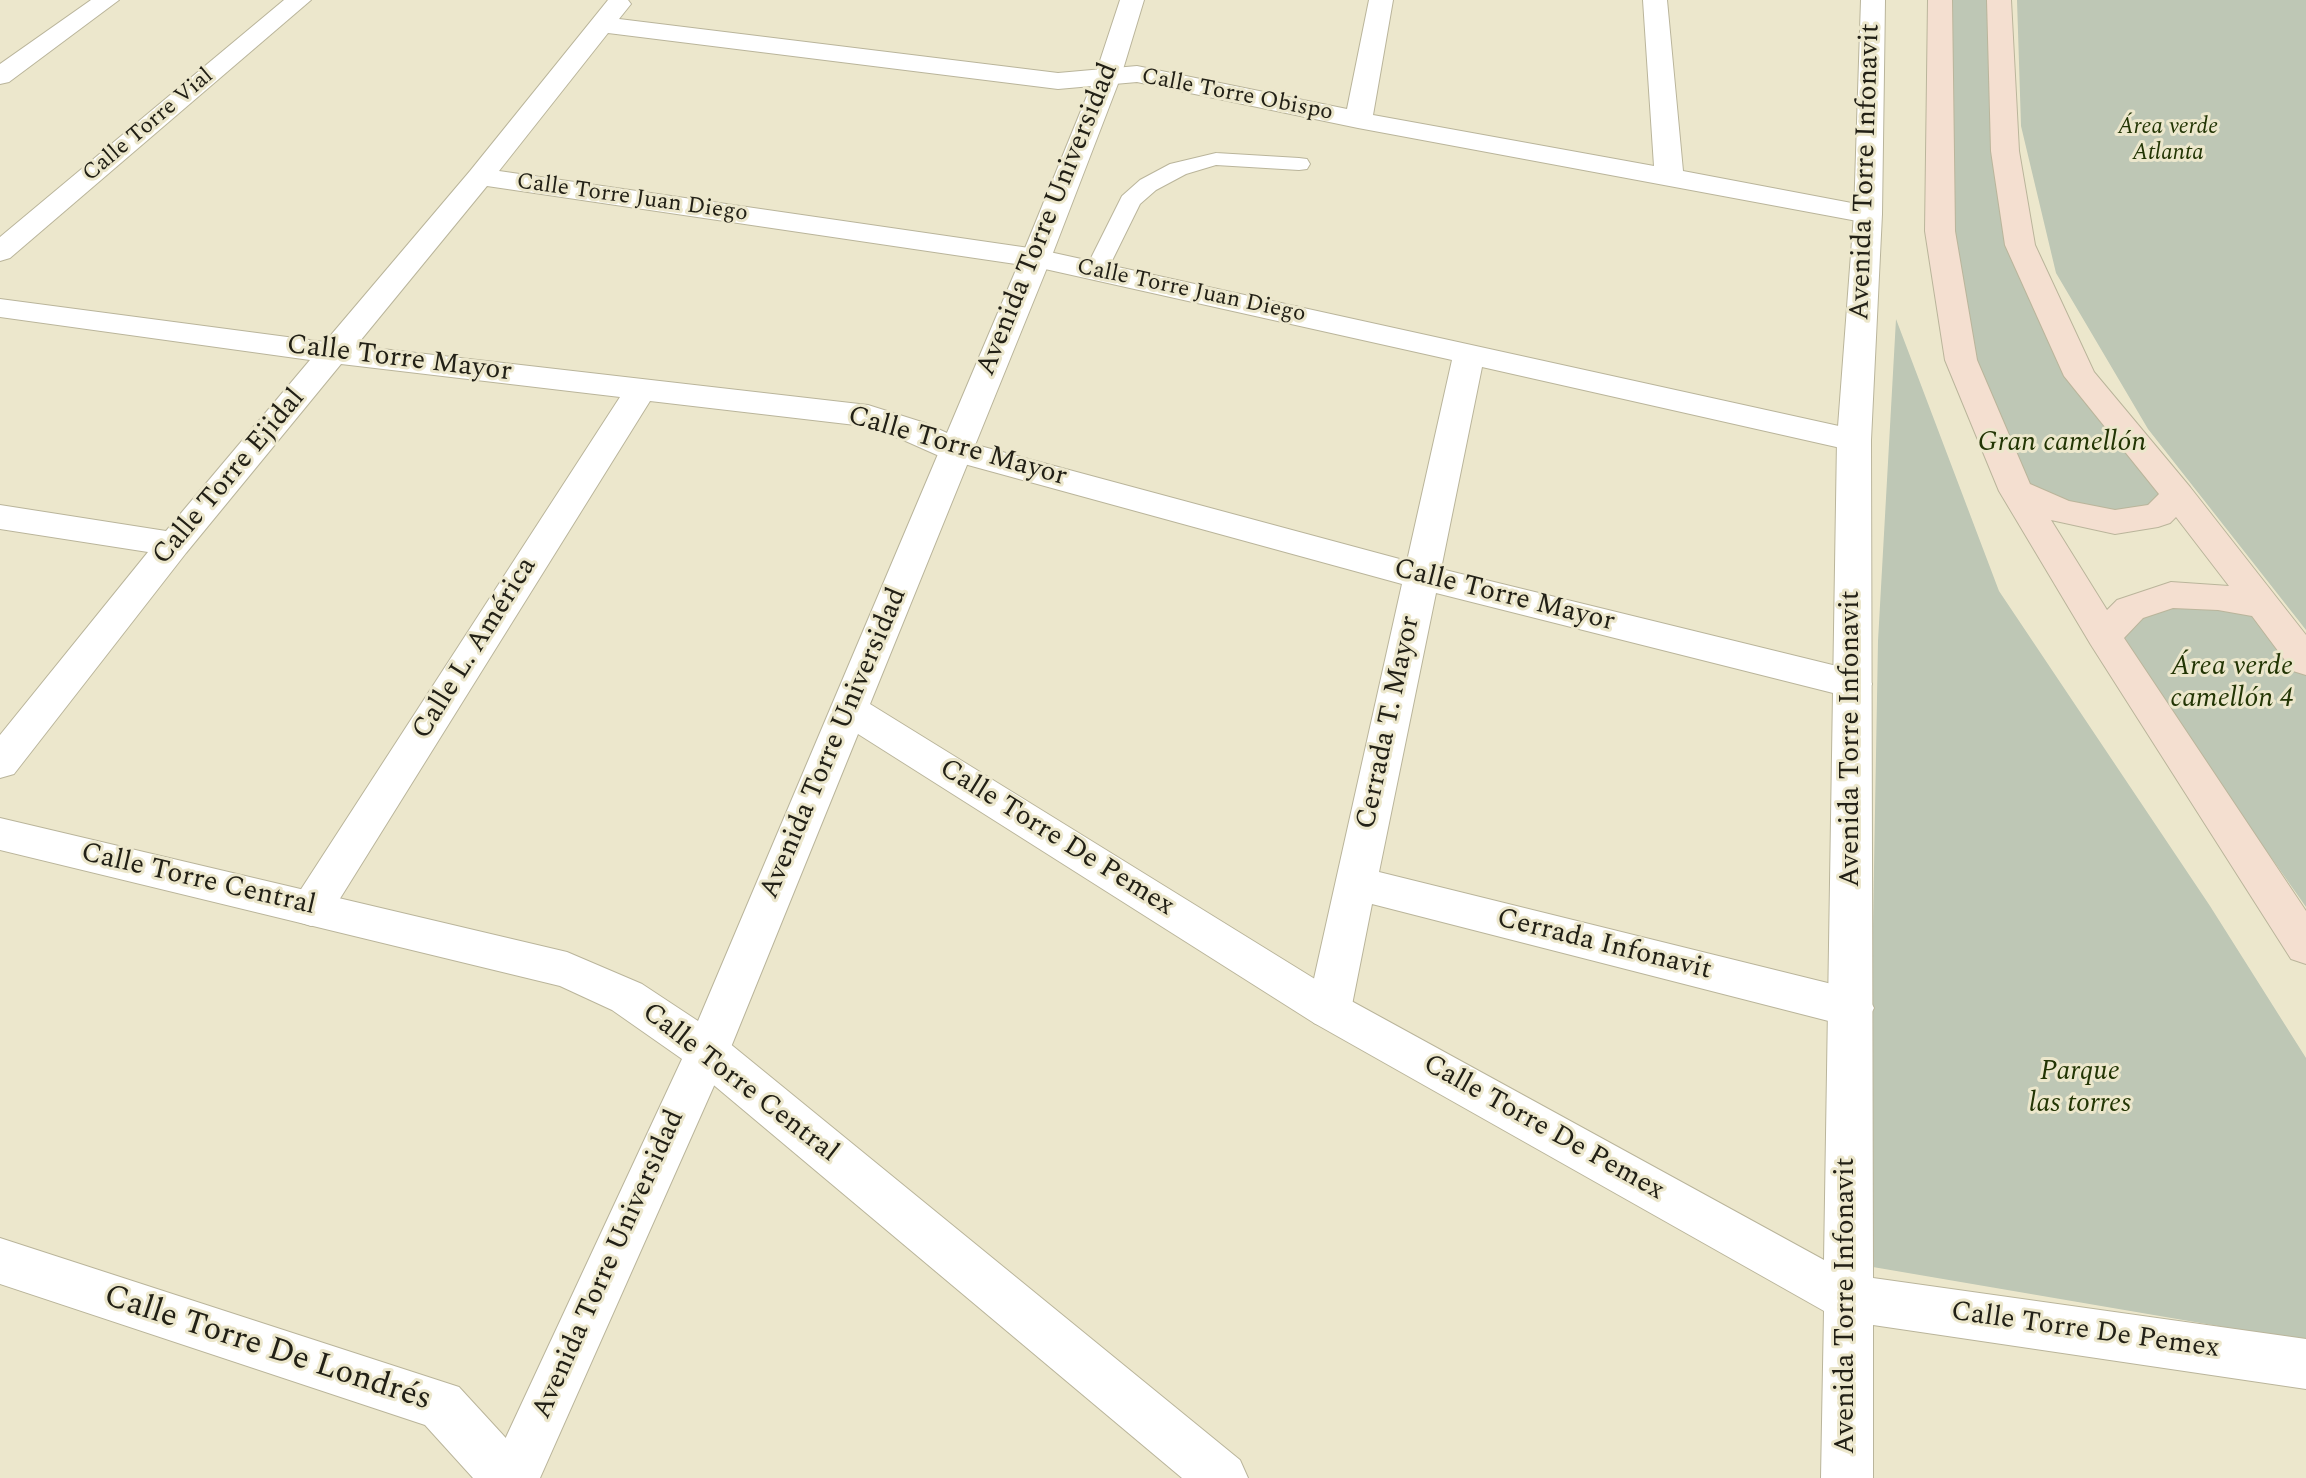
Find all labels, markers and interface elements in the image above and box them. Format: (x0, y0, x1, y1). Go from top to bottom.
street label: Avenida Torre Infonavit (1845, 23, 1889, 321)
street label: Avenida Torre Universidad (971, 59, 1127, 381)
street label: Calle Torre Vial (78, 63, 220, 189)
street label: Calle Torre Obispo (1139, 64, 1335, 128)
park label: Área verde Atlanta (2118, 114, 2218, 168)
street label: Calle Torre Juan Diego (515, 169, 749, 229)
street label: Calle Torre Juan Diego (1074, 254, 1308, 330)
street label: Calle Torre Mayor (285, 330, 513, 390)
street label: Calle Torre Ejidal (147, 383, 313, 573)
street label: Calle Torre Mayor (844, 401, 1070, 495)
park label: Gran camellón (1978, 428, 2146, 462)
street label: Calle L. América (407, 552, 545, 746)
street label: Calle Torre Mayor (1390, 553, 1618, 641)
street label: Avenida Torre Universidad (754, 583, 916, 905)
street label: Avenida Torre Infonavit (1836, 590, 1870, 888)
street label: Cerrada T. Mayor (1351, 613, 1429, 833)
park label: Área verde camellón 4 (2170, 652, 2294, 718)
street label: Calle Torre De Pemex (932, 753, 1180, 925)
street label: Calle Torre Central (77, 838, 319, 924)
street label: Cerrada Infonavit (1493, 903, 1715, 989)
street label: Calle Torre Central (634, 997, 844, 1171)
street label: Calle Torre De Pemex (1417, 1049, 1669, 1209)
park label: Parque las torres (2029, 1057, 2131, 1123)
street label: Avenida Torre Universidad (527, 1105, 693, 1425)
street label: Avenida Torre Infonavit (1831, 1157, 1865, 1455)
street label: Calle Torre De Londrés (98, 1278, 436, 1422)
street label: Calle Torre De Pemex (1949, 1297, 2221, 1367)

